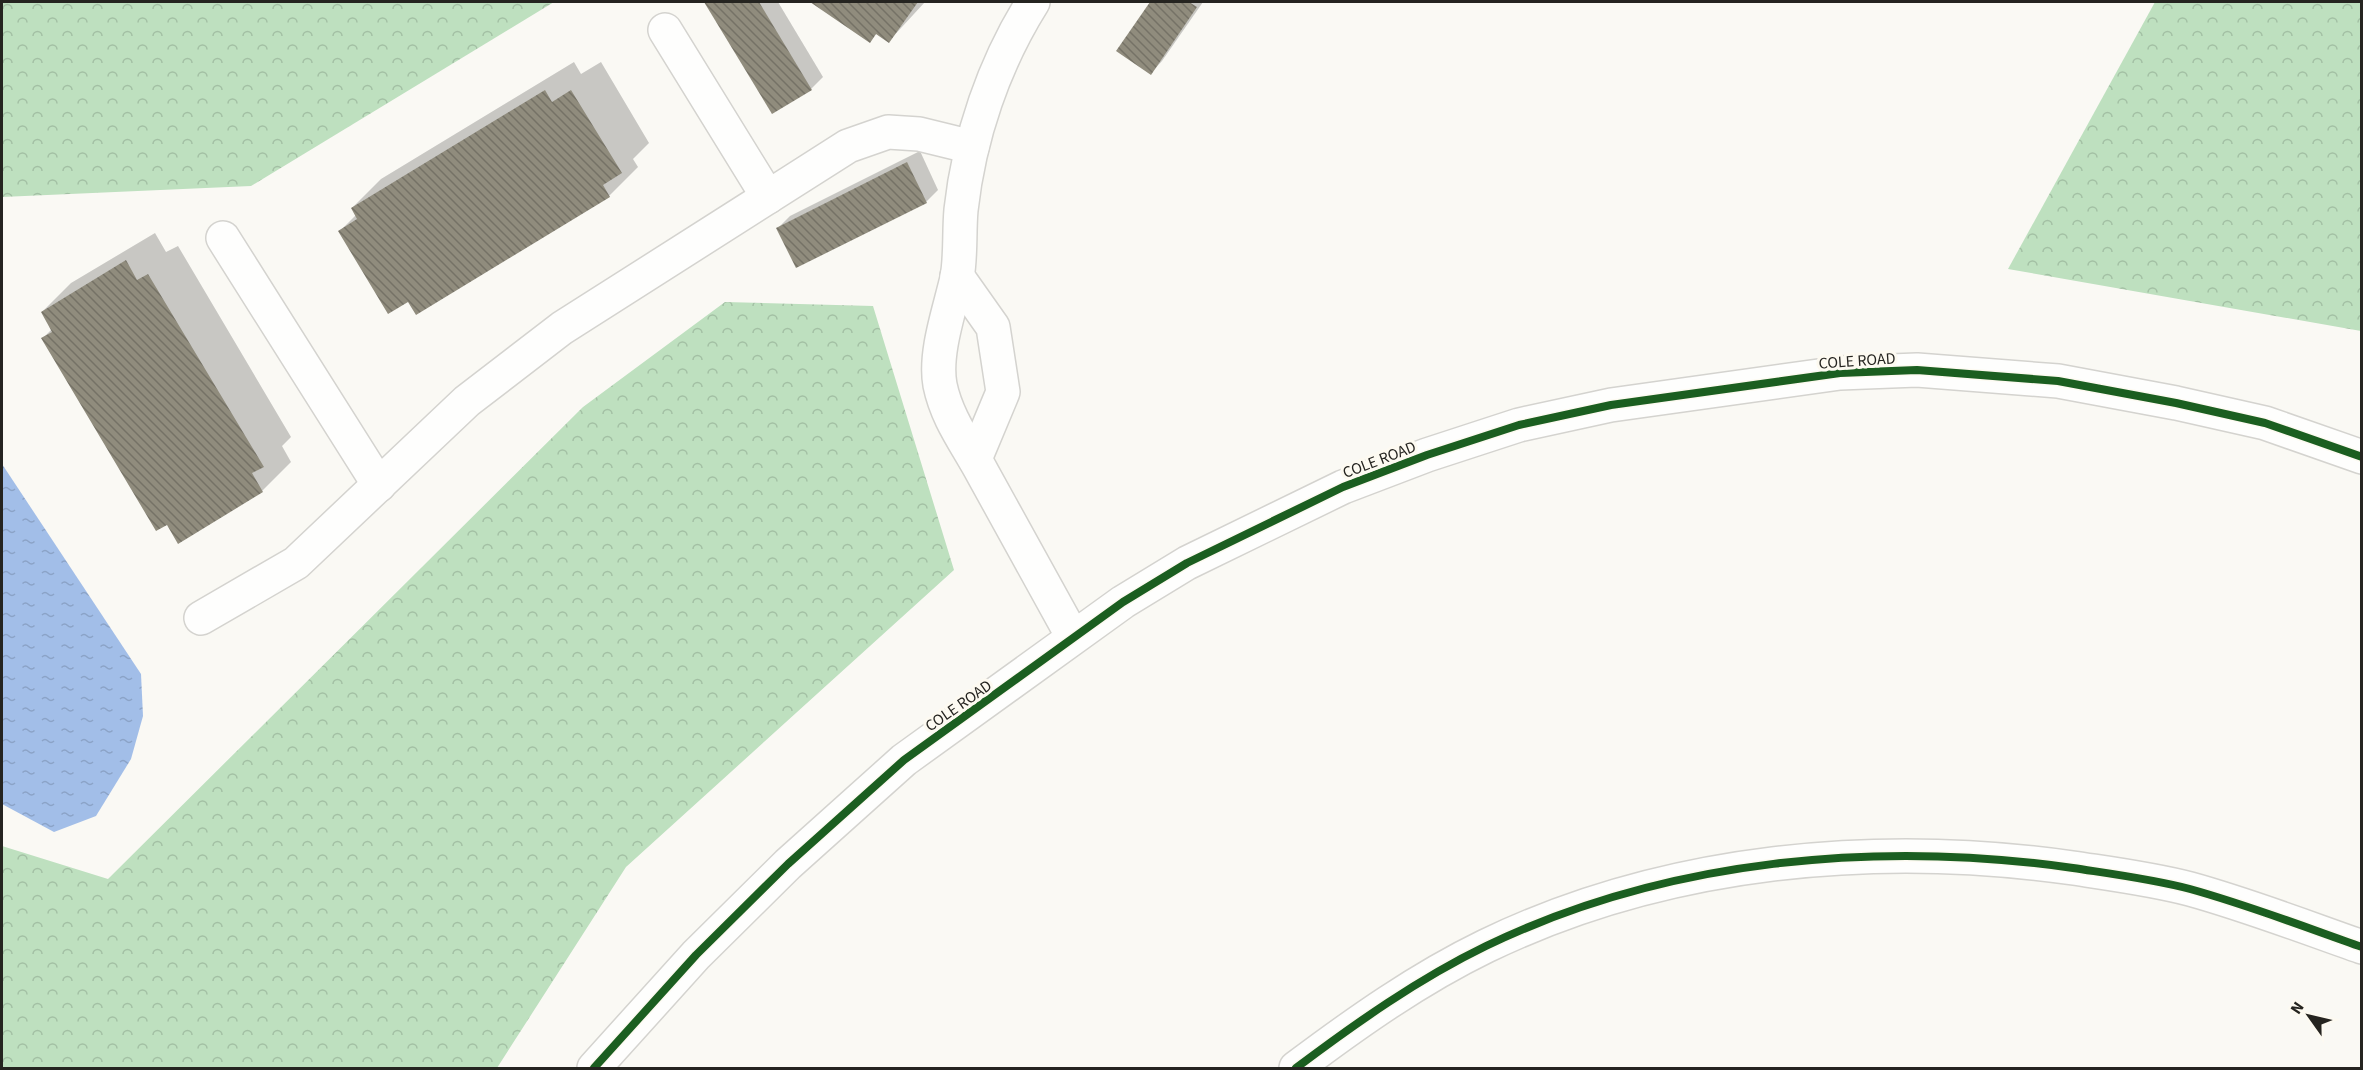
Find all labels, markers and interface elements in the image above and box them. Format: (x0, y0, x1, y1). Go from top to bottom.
street label: COLE ROAD (1818, 347, 1896, 375)
street label: COLE ROAD (1340, 436, 1419, 484)
street label: COLE ROAD (921, 675, 996, 737)
north arrow (2279, 986, 2339, 1046)
text: N (2285, 998, 2309, 1019)

